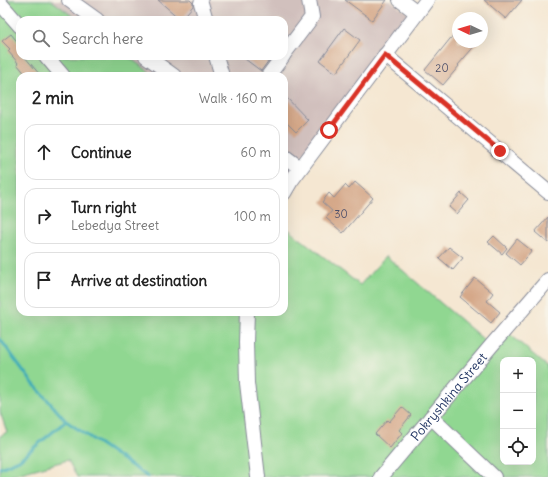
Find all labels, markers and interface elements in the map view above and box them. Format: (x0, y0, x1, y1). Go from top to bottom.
north arrow (452, 12, 488, 48)
search box (16, 16, 288, 60)
icon: search (30, 27, 52, 49)
text: Search here (62, 29, 143, 48)
house number: 20 (435, 61, 449, 75)
text: 2 min (32, 87, 74, 109)
text: Walk · 160 m (199, 90, 272, 107)
route start (320, 121, 338, 139)
icon: ahead (33, 141, 55, 163)
route end (491, 142, 509, 160)
text: Continue (71, 143, 132, 162)
text: 60 m (240, 144, 271, 161)
text: Turn right (71, 198, 136, 217)
icon: right (33, 205, 55, 227)
house number: 30 (334, 207, 348, 221)
text: 100 m (234, 208, 271, 225)
text: Lebedya Street (71, 217, 159, 234)
icon: arrive (33, 269, 55, 291)
text: Arrive at destination (71, 271, 207, 290)
street label: Pokryshkina Street (407, 349, 491, 445)
map controls (500, 357, 536, 465)
button: + (500, 357, 536, 393)
button: − (500, 393, 536, 429)
button: locate (500, 429, 536, 465)

